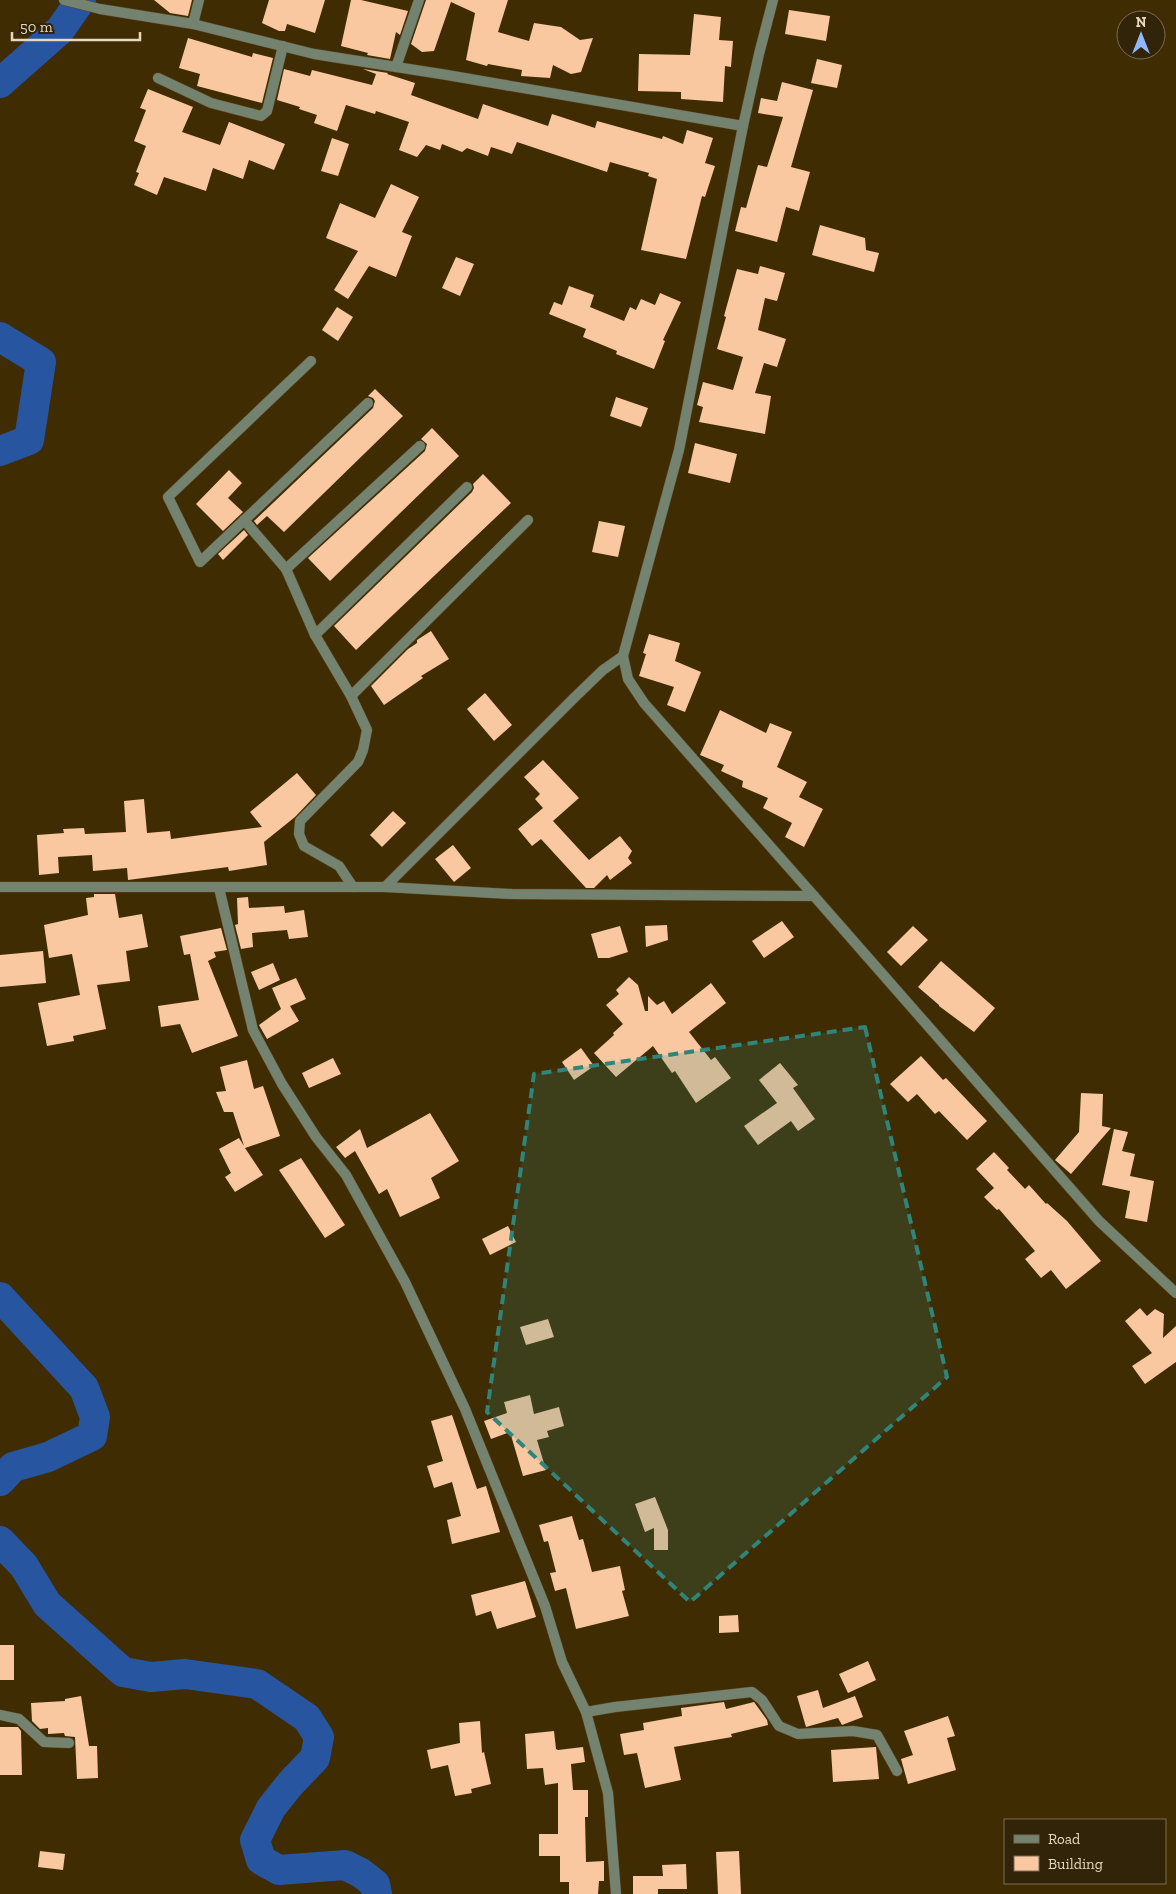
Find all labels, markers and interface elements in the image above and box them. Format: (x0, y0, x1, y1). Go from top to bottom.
scale bar (12, 10, 140, 42)
north arrow (1116, 10, 1166, 60)
text: N (1136, 14, 1147, 31)
text: 50 m (20, 18, 53, 36)
legend (1004, 1819, 1166, 1884)
text: Road (1048, 1830, 1081, 1848)
text: Building (1048, 1855, 1103, 1873)

